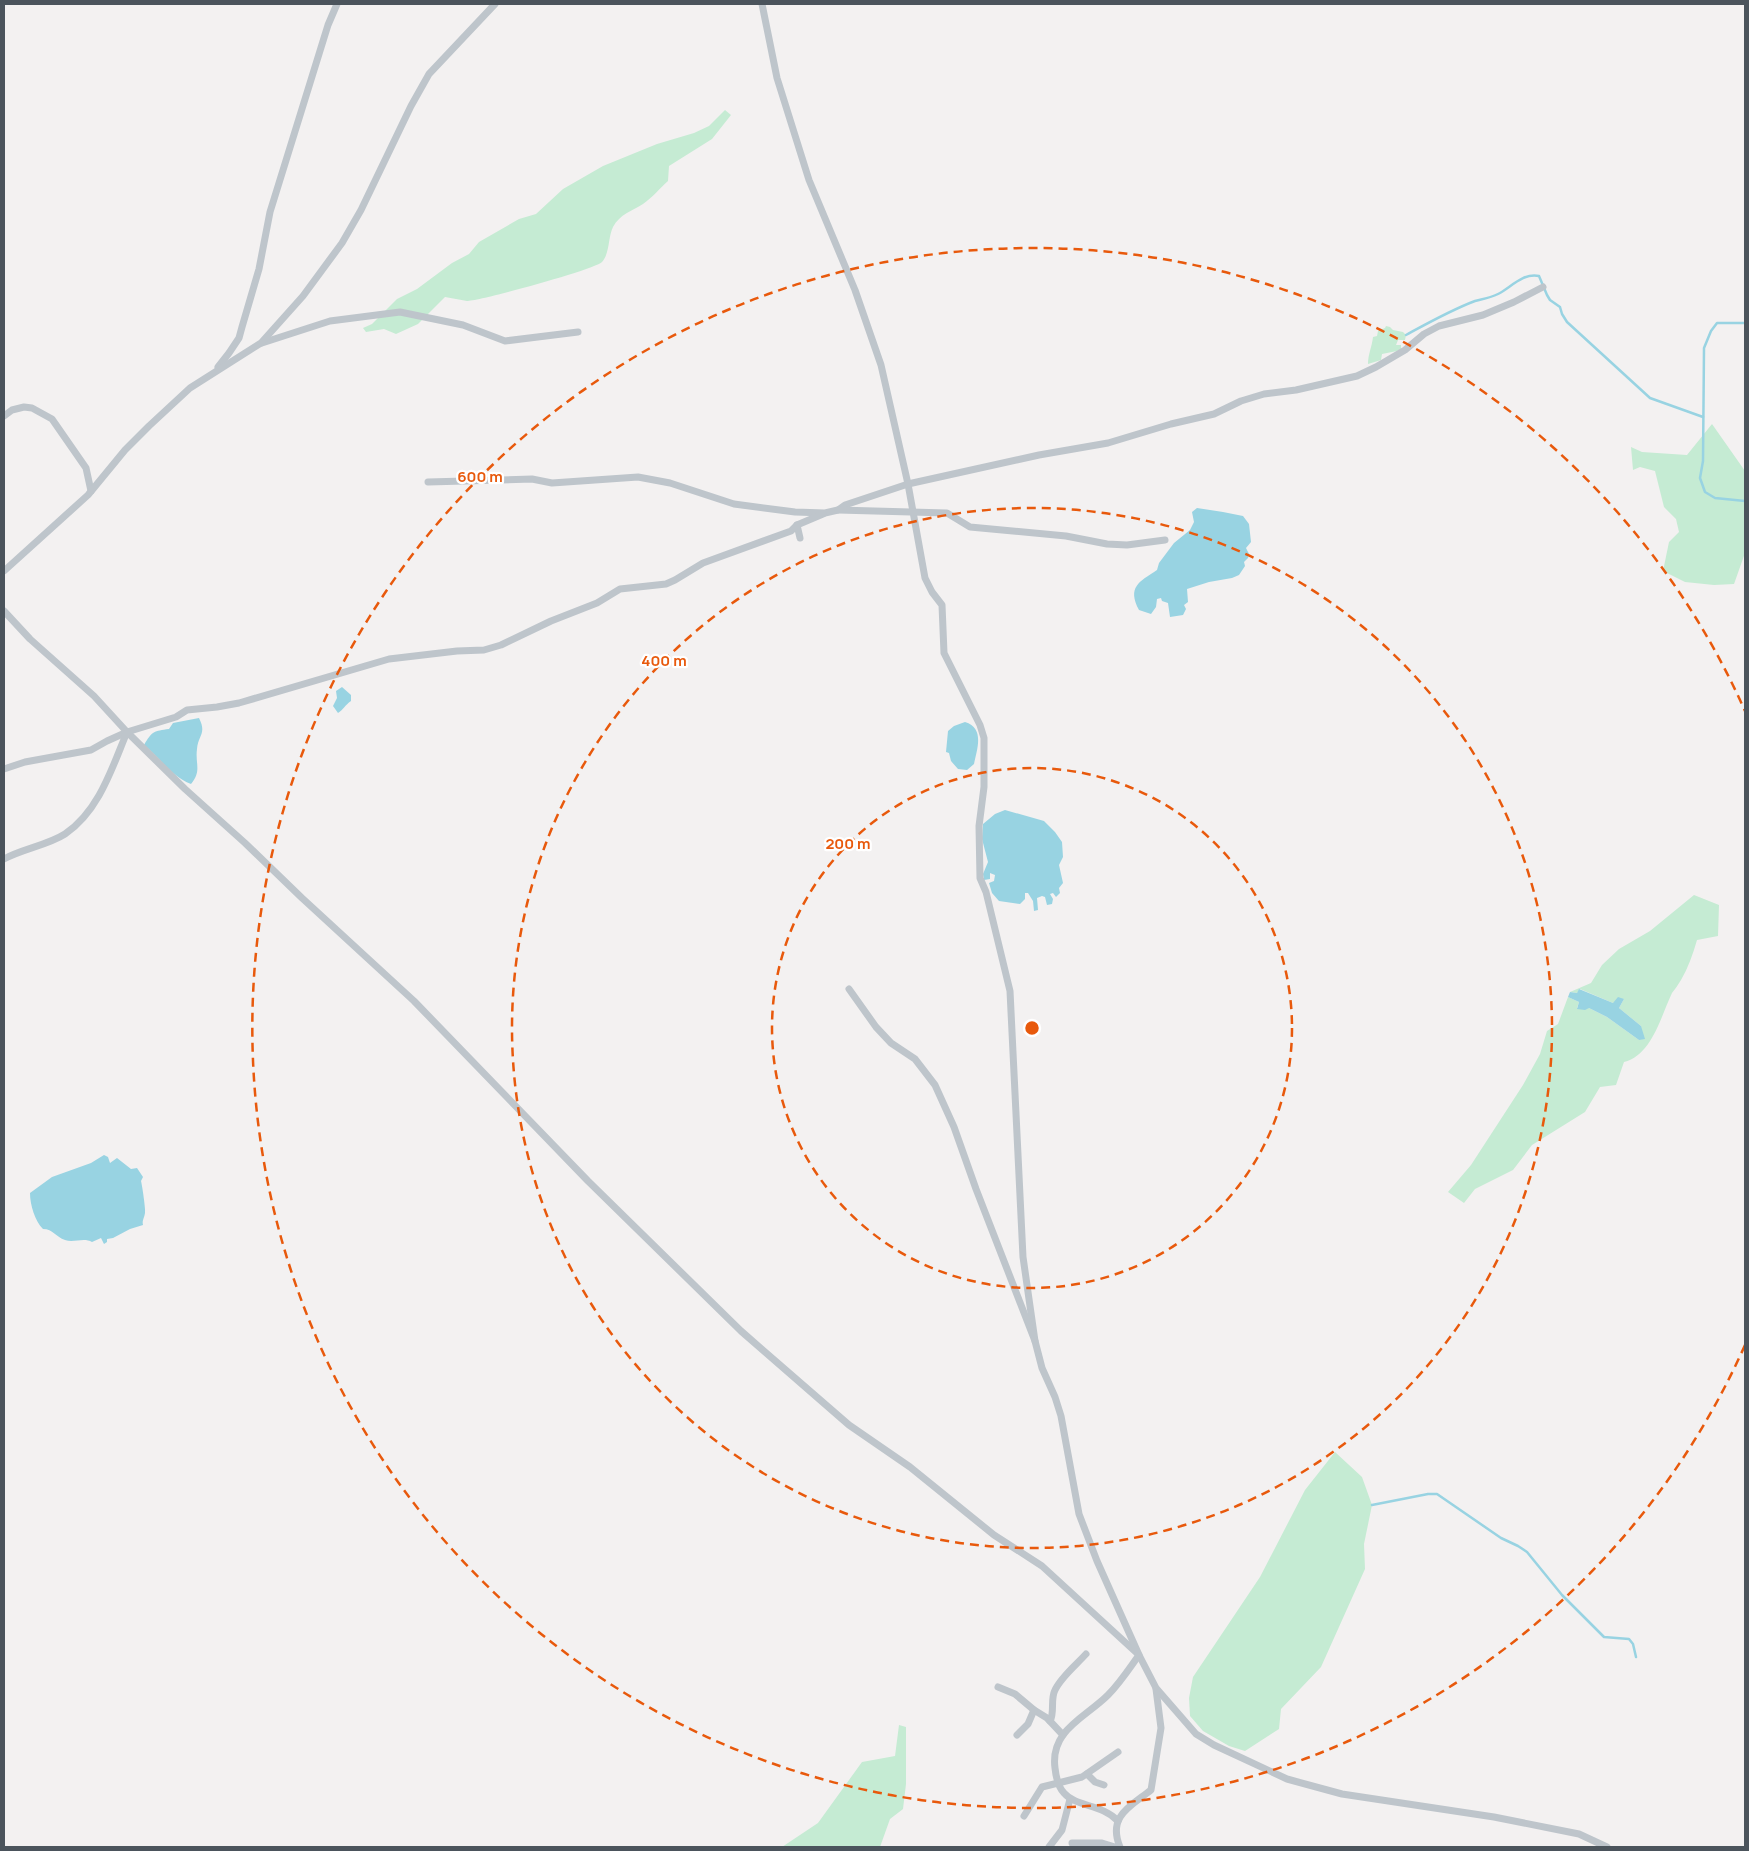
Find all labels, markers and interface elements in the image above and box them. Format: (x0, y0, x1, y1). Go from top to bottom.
text: 600 m (457, 466, 503, 487)
text: 400 m (641, 650, 687, 671)
text: 200 m (825, 833, 871, 854)
centre of rings (1023, 1019, 1041, 1037)

